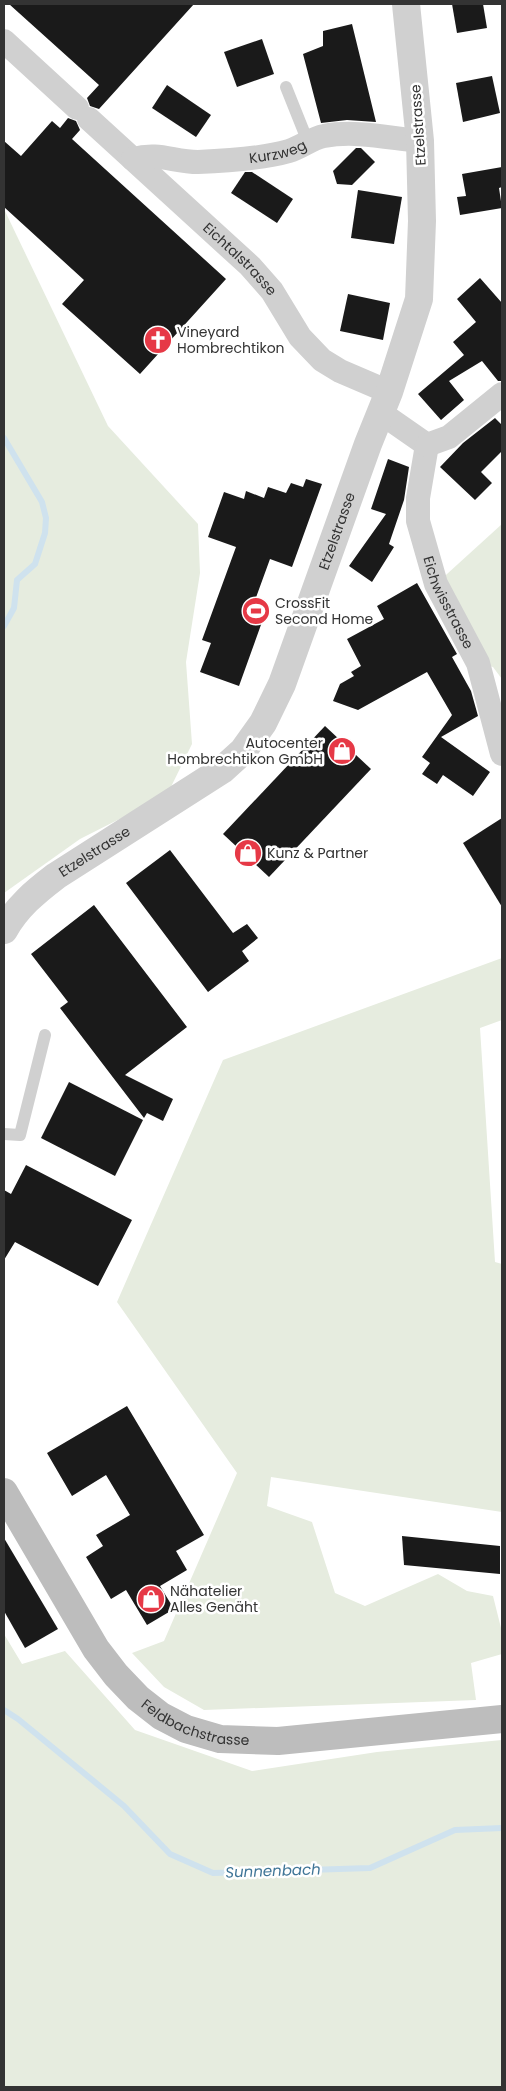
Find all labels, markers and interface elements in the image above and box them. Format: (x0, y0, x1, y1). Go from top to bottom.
street label: Etzelstrasse (405, 84, 431, 166)
street label: Kurzweg (248, 135, 310, 168)
street label: Eichtalstrasse (199, 218, 282, 300)
place label: Vineyard Hombrechtikon (177, 322, 285, 358)
church icon: Vineyard Hombrechtikon (143, 325, 173, 355)
street label: Etzelstrasse (314, 489, 360, 573)
street label: Eichwisstrasse (419, 554, 479, 653)
place label: CrossFit Second Home (275, 593, 374, 629)
sports icon: CrossFit Second Home (241, 596, 271, 626)
place label: Autocenter Hombrechtikon GmbH (167, 733, 323, 769)
shop icon: Autocenter Hombrechtikon GmbH (327, 736, 357, 766)
street label: Etzelstrasse (55, 821, 134, 882)
shop icon: Kunz & Partner (233, 838, 263, 868)
place label: Kunz & Partner (267, 843, 368, 863)
place label: Nähatelier Alles Genäht (170, 1581, 258, 1617)
shop icon: Nähatelier Alles Genäht (136, 1584, 166, 1614)
street label: Feldbachstrasse (137, 1694, 250, 1750)
water label: Sunnenbach (225, 1858, 321, 1883)

